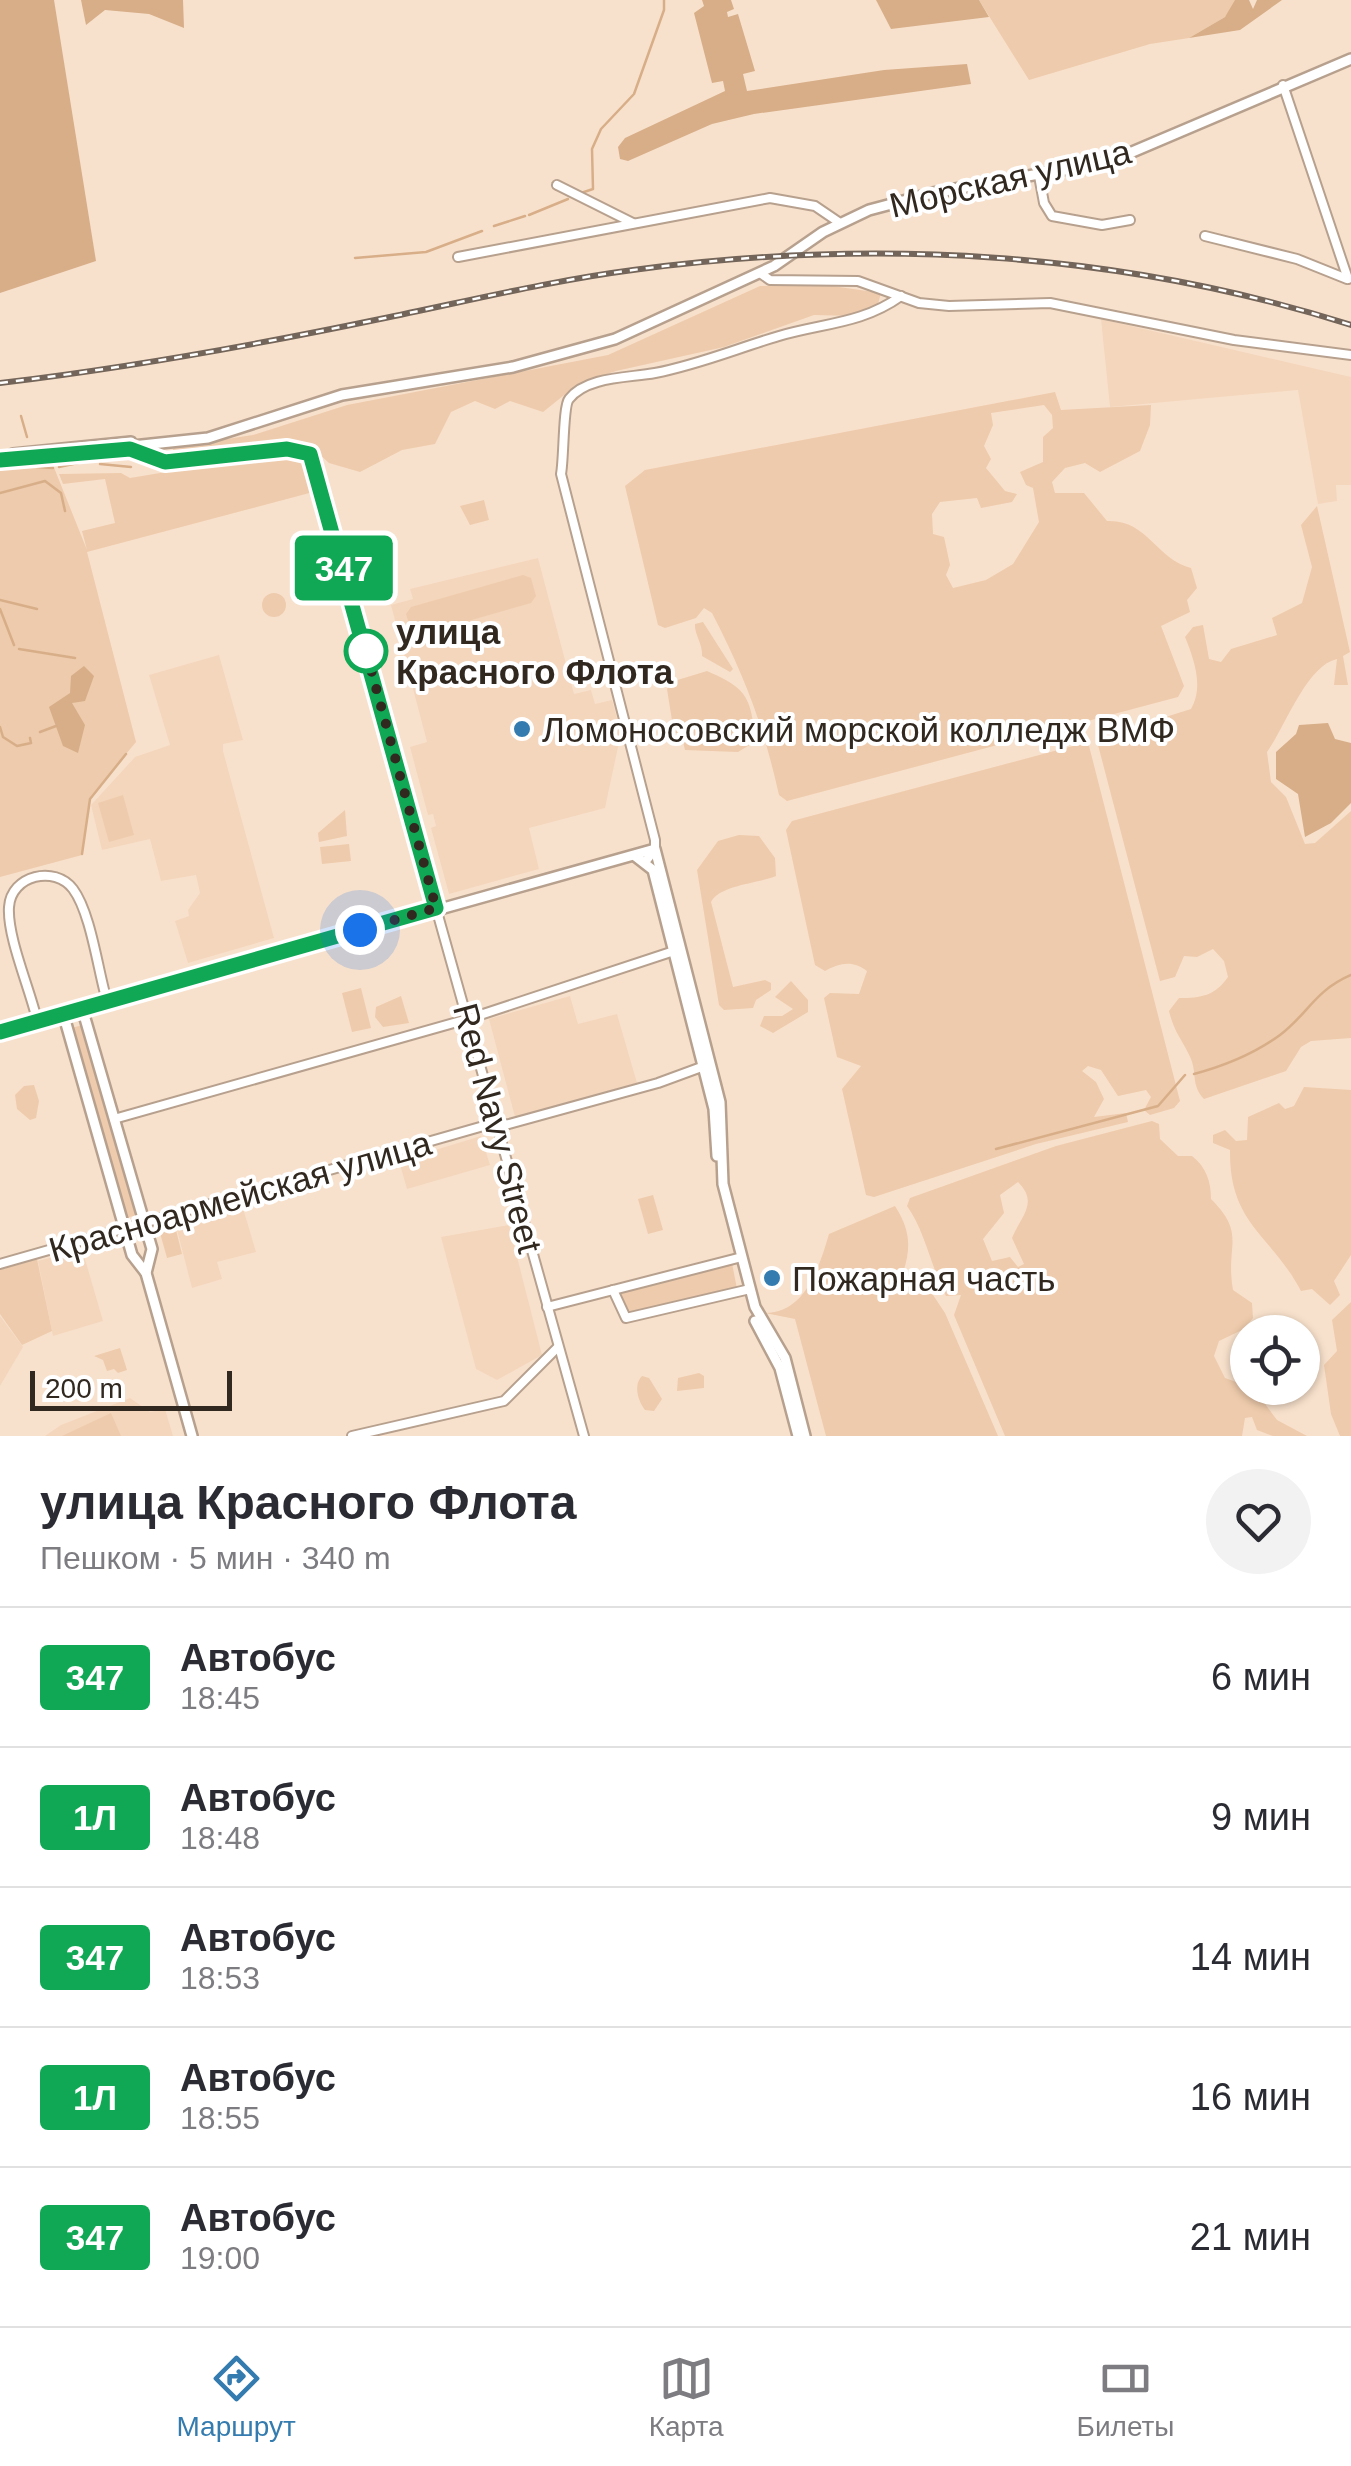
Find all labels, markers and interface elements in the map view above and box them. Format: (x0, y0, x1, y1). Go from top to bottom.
street label: Морская улица (886, 131, 1135, 225)
line badge: 347 (286, 536, 402, 600)
text: 347 (315, 549, 373, 588)
place label: улица Красного Флота (396, 612, 674, 691)
marker: улица Красного Флота (345, 630, 387, 672)
place label: Ломоносовский морской колледж ВМФ (542, 710, 1175, 749)
marker: Ломоносовский морской колледж ВМФ (511, 718, 533, 740)
your location (335, 905, 385, 955)
street label: Red Navy Street (446, 999, 550, 1257)
street label: Красноармейская улица (45, 1123, 436, 1269)
place label: Пожарная часть (792, 1259, 1056, 1298)
marker: Пожарная часть (761, 1267, 783, 1289)
map controls (1230, 1315, 1320, 1405)
button: locate (1230, 1315, 1320, 1405)
scale bar (30, 1366, 232, 1410)
text: 200 m (45, 1373, 123, 1404)
button: heart (1206, 1469, 1311, 1574)
text: улица Красного Флота (40, 1476, 576, 1529)
text: Пешком · 5 мин · 340 m (40, 1540, 391, 1576)
text: Автобус (180, 1637, 336, 1679)
text: 6 мин (1211, 1656, 1311, 1698)
text: 347 (66, 1658, 124, 1697)
text: 18:45 (180, 1680, 260, 1716)
text: Автобус (180, 1777, 336, 1819)
text: 9 мин (1211, 1796, 1311, 1838)
text: 1Л (73, 1798, 117, 1837)
text: 18:48 (180, 1820, 260, 1856)
text: Автобус (180, 1917, 336, 1959)
text: 14 мин (1190, 1936, 1311, 1978)
text: 347 (66, 1938, 124, 1977)
text: 18:53 (180, 1960, 260, 1996)
text: Автобус (180, 2057, 336, 2099)
text: 16 мин (1190, 2076, 1311, 2118)
text: 1Л (73, 2078, 117, 2117)
text: 18:55 (180, 2100, 260, 2136)
text: Автобус (180, 2197, 336, 2239)
text: 21 мин (1190, 2216, 1311, 2258)
text: 347 (66, 2218, 124, 2257)
text: 19:00 (180, 2240, 260, 2276)
tab: Маршрут (176, 2351, 296, 2443)
tab: Карта (649, 2351, 724, 2443)
tab: Билеты (1077, 2351, 1175, 2443)

